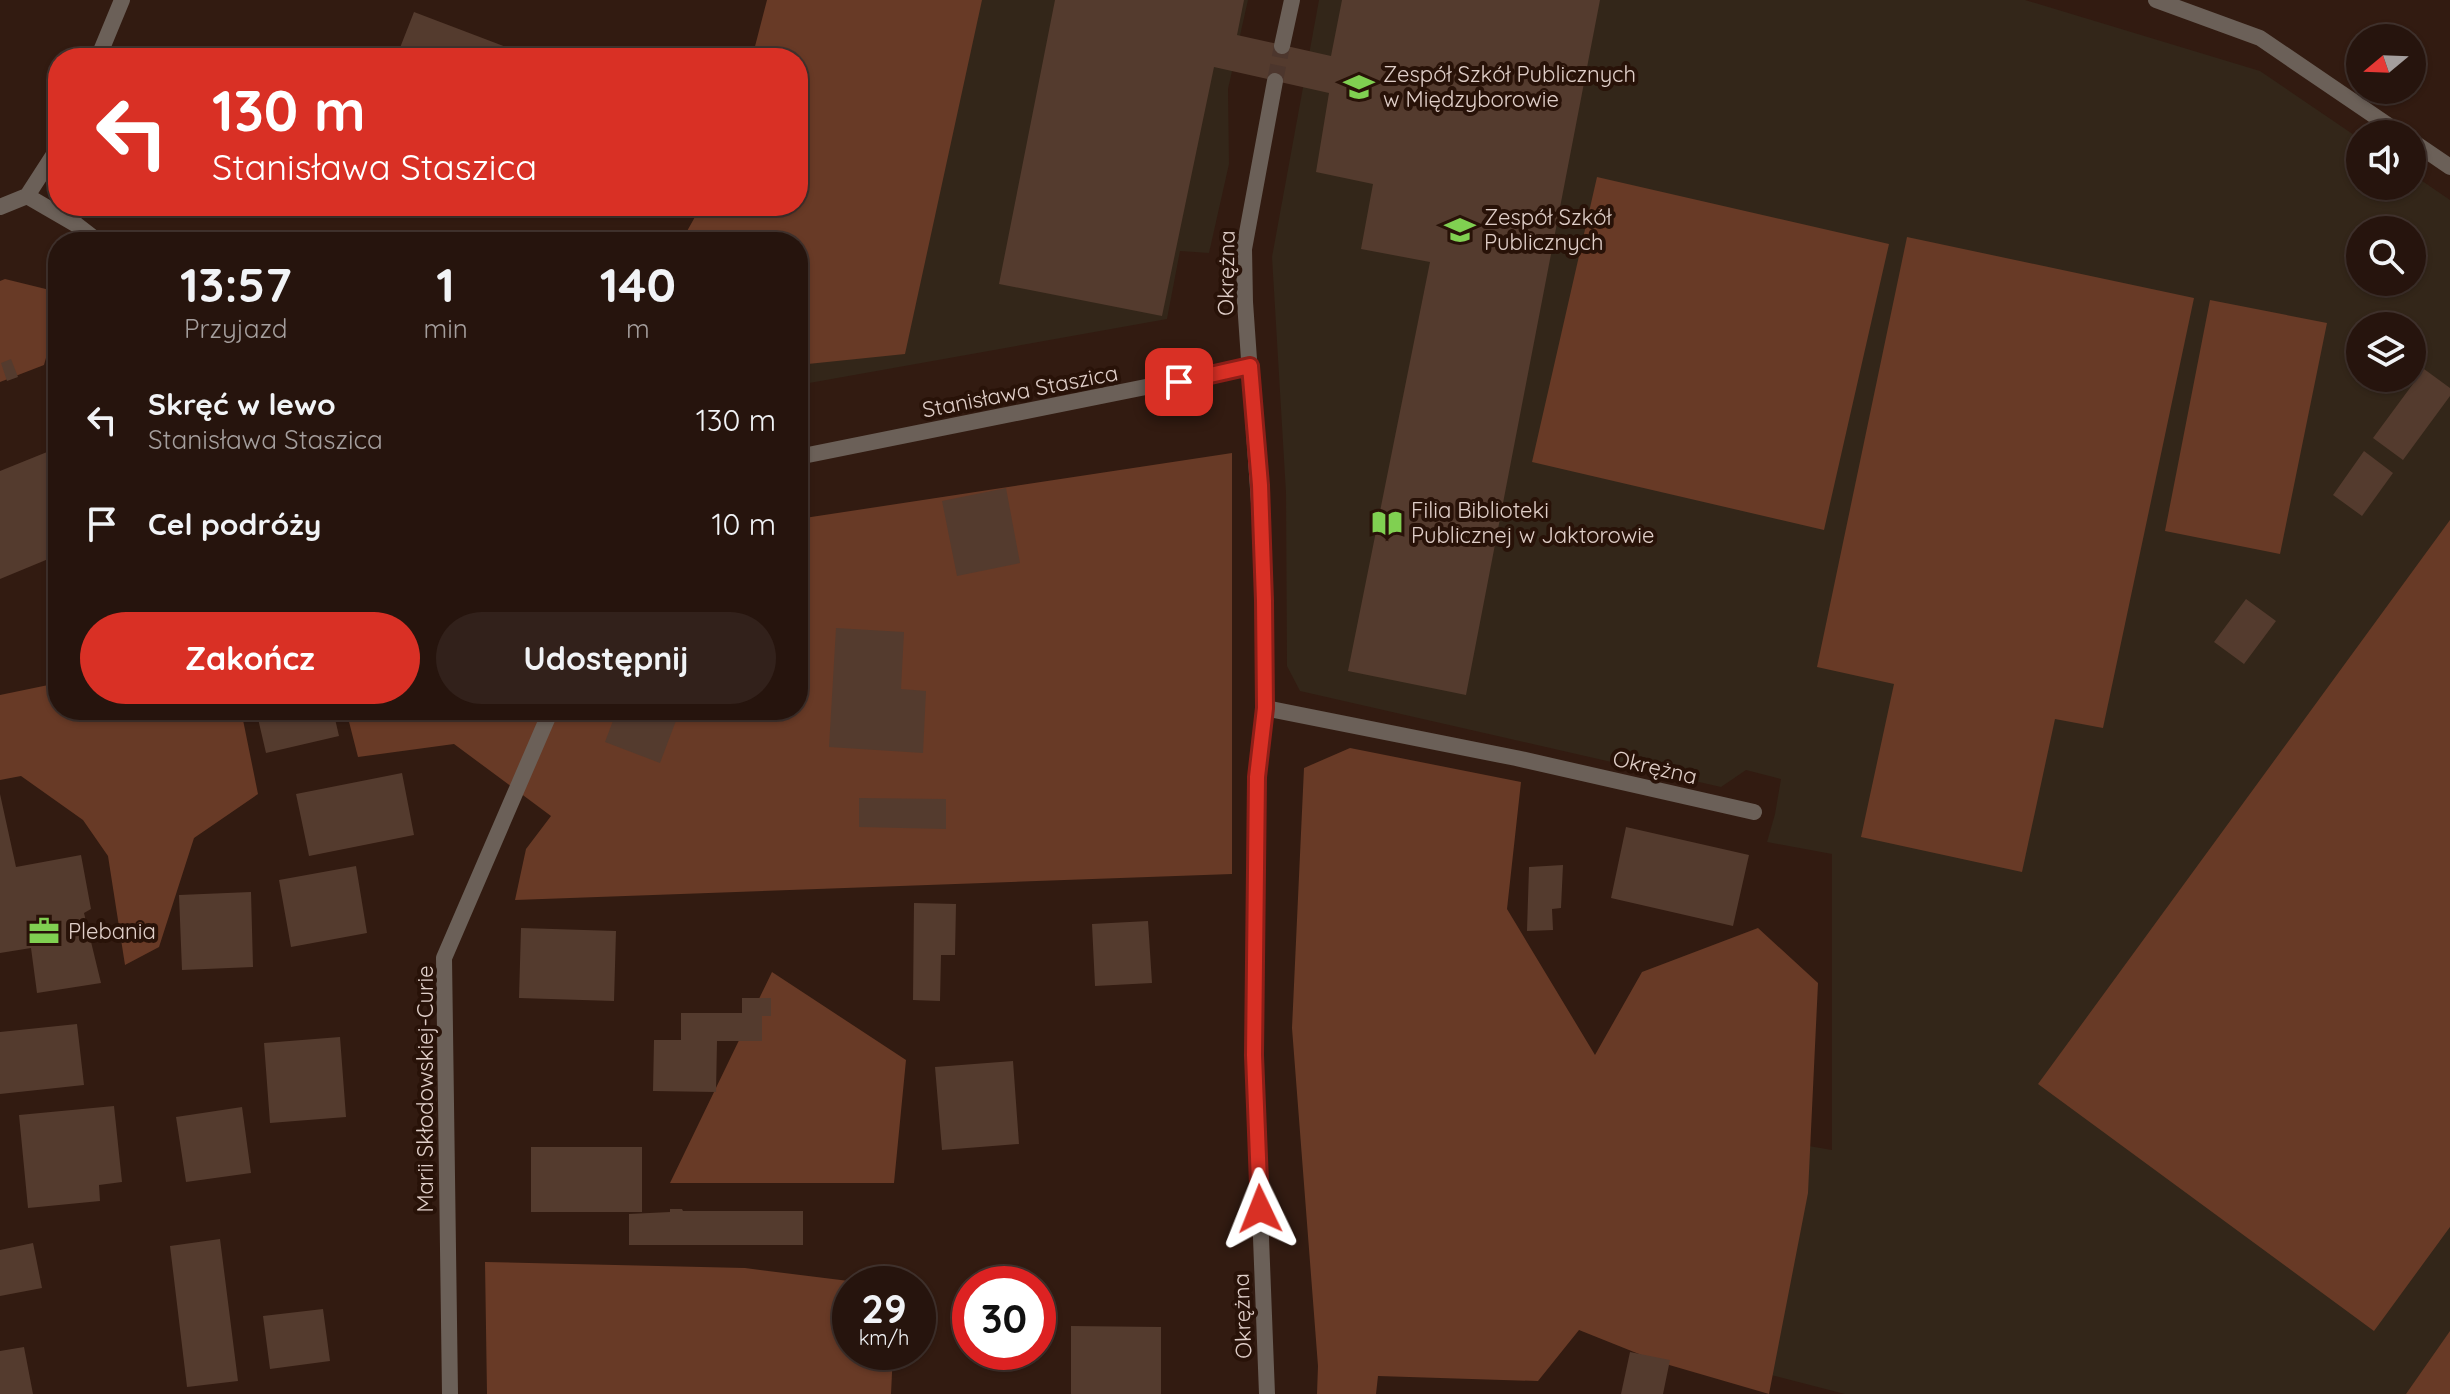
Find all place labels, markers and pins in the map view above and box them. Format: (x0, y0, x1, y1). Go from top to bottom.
place label: Zespół Szkół Publicznych w Międzyborowie (1383, 60, 1636, 113)
school or university icon: Zespół Szkół Publicznych w Międzyborowie (1342, 70, 1376, 104)
place label: Zespół Szkół Publicznych (1484, 203, 1612, 256)
school or university icon: Zespół Szkół Publicznych (1443, 213, 1477, 247)
pin (1145, 348, 1213, 416)
place label: Filia Biblioteki Publicznej w Jaktorowie (1411, 496, 1654, 549)
library icon: Filia Biblioteki Publicznej w Jaktorowie (1370, 506, 1404, 540)
office icon: Plebania (27, 914, 61, 948)
place label: Plebania (68, 917, 156, 945)

